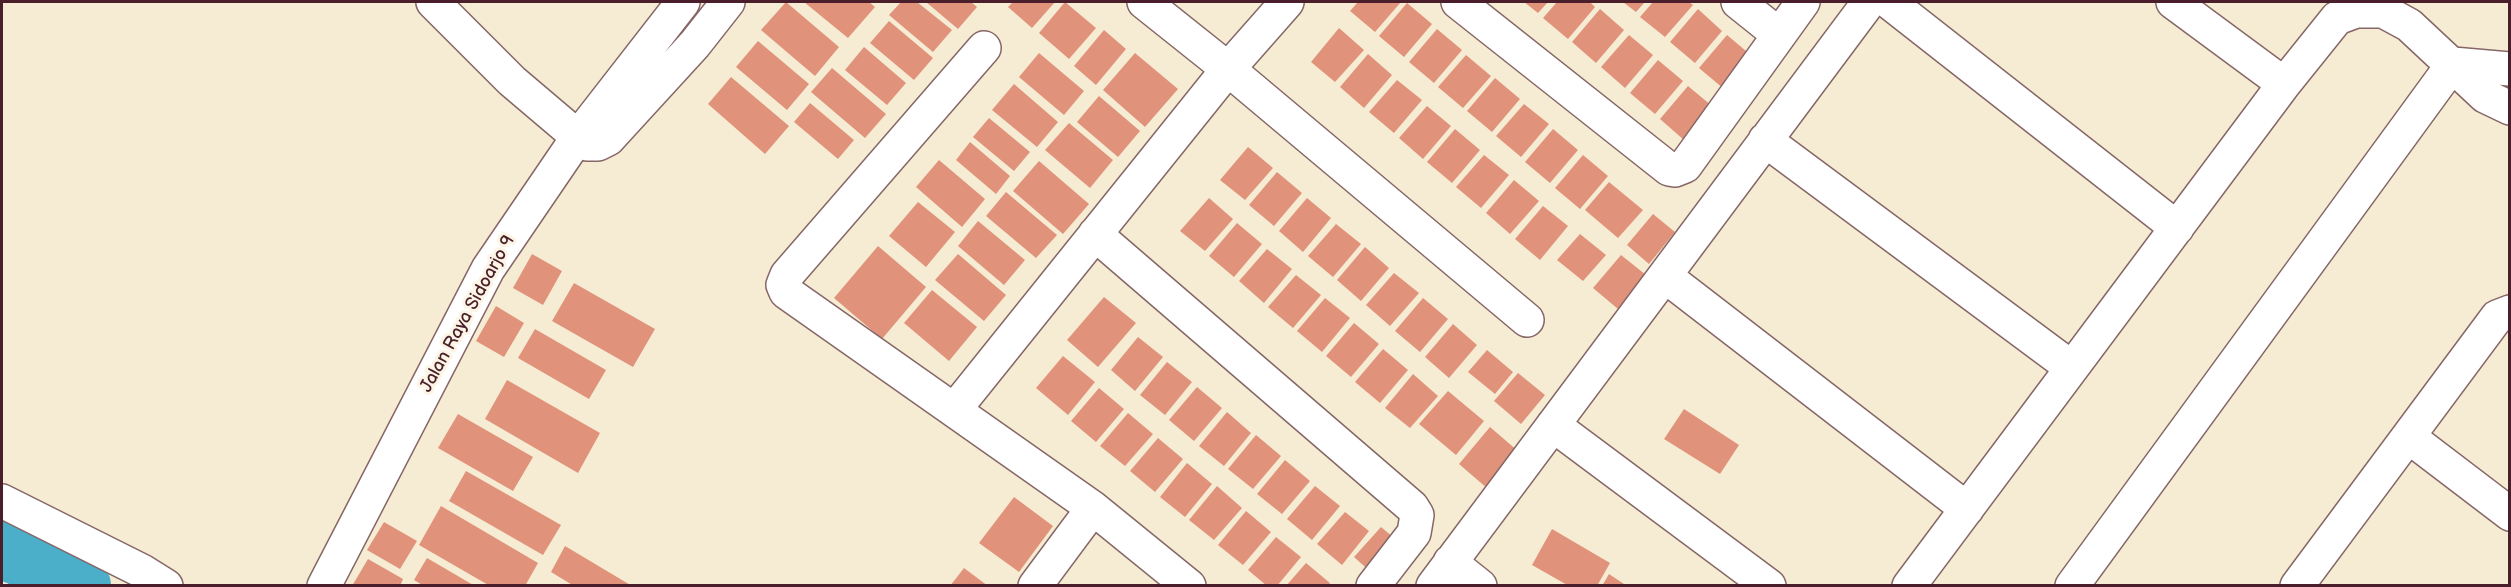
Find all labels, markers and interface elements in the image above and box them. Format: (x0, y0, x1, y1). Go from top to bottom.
street label: Jalan Raya Sidoarjo 9 (416, 232, 520, 396)

